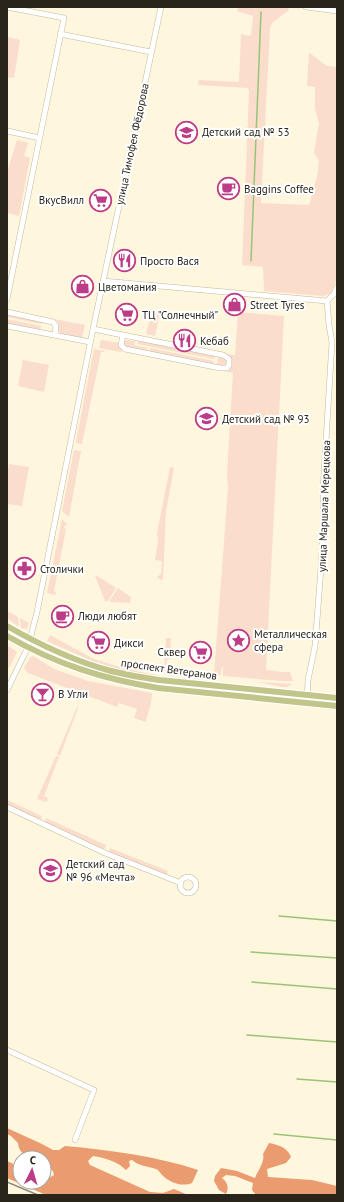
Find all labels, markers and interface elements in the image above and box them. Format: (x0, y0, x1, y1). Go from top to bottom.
street label: улица Тимофея Фёдорова (112, 82, 152, 206)
school or university icon: Детский сад № 53 (174, 119, 200, 145)
place label: Детский сад № 53 (202, 125, 290, 139)
cafe icon: Baggins Coffee (215, 176, 241, 202)
place label: Baggins Coffee (244, 182, 314, 196)
supermarket icon: ВкусВилл (87, 187, 113, 213)
place label: ВкусВилл (39, 193, 84, 207)
restaurant icon: Просто Вася (112, 248, 138, 274)
place label: Просто Вася (140, 254, 199, 268)
shop icon: Цветомания (69, 274, 95, 300)
place label: Цветомания (98, 280, 156, 294)
shop icon: Street Tyres (221, 292, 247, 318)
place label: Street Tyres (250, 298, 305, 312)
supermarket icon: ТЦ "Солнечный" (114, 302, 140, 328)
place label: ТЦ "Солнечный" (142, 308, 218, 322)
restaurant icon: Кебаб (172, 328, 198, 354)
place label: Кебаб (200, 334, 229, 348)
school or university icon: Детский сад № 93 (193, 406, 219, 432)
place label: Детский сад № 93 (222, 412, 310, 426)
street label: улица Маршала Мерецкова (315, 440, 333, 572)
pharmacy icon: Столички (11, 556, 37, 582)
place label: Столички (40, 562, 84, 576)
cafe icon: Люди любят (49, 603, 75, 629)
place label: Люди любят (77, 609, 137, 623)
place icon: Металлическая сфера (225, 627, 251, 653)
place label: Металлическая сфера (254, 627, 327, 654)
supermarket icon: Дикси (85, 630, 111, 656)
place label: Дикси (114, 636, 143, 650)
supermarket icon: Сквер (188, 639, 214, 665)
place label: Сквер (157, 645, 186, 659)
street label: проспект Ветеранов (120, 655, 218, 683)
bar icon: В Угли (29, 681, 55, 707)
place label: В Угли (58, 687, 88, 701)
school or university icon: Детский сад № 96 «Мечта» (38, 857, 64, 883)
place label: Детский сад № 96 «Мечта» (66, 857, 135, 884)
north arrow (12, 1150, 52, 1190)
text: С (29, 1153, 37, 1167)

